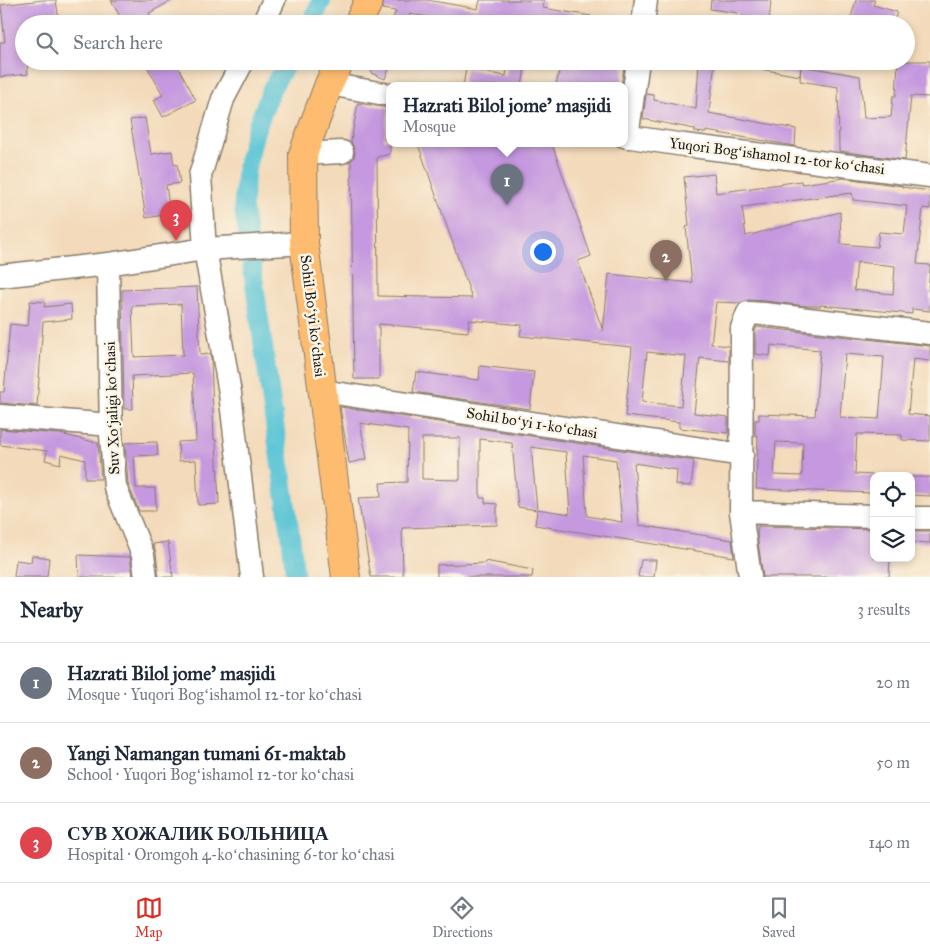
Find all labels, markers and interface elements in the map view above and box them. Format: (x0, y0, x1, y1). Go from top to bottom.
search box (15, 15, 915, 70)
icon: search (33, 29, 61, 57)
text: Search here (73, 31, 163, 54)
popup (386, 82, 628, 147)
text: Hazrati Bilol jome’ masjidi (403, 94, 611, 117)
text: Mosque (403, 117, 456, 136)
street label: Yuqori Bogʻishamol 12-tor koʻchasi (668, 134, 886, 179)
pin: 1 (491, 164, 523, 205)
pin: 3 (160, 200, 192, 241)
your location (530, 239, 556, 265)
pin: 2 (650, 240, 682, 281)
street label: Sohil Boʻyi koʻchasi (297, 254, 329, 378)
street label: Suv Xoʻjaligi koʻchasi (101, 341, 123, 475)
street label: Sohil boʻyi 1-koʻchasi (465, 404, 599, 442)
map controls (870, 472, 915, 562)
button: locate (870, 472, 915, 517)
button: layers (870, 517, 915, 562)
text: Nearby (20, 597, 83, 623)
text: 3 results (857, 600, 910, 619)
text: Hazrati Bilol jome’ masjidi (67, 662, 275, 685)
text: 1 (33, 673, 39, 692)
text: 20 m (876, 673, 910, 692)
text: Mosque · Yuqori Bogʻishamol 12-tor koʻchasi (67, 685, 362, 704)
text: Yangi Namangan tumani 61-maktab (67, 742, 346, 765)
text: 2 (32, 753, 40, 772)
text: 50 m (876, 753, 910, 772)
text: School · Yuqori Bogʻishamol 12-tor koʻchasi (67, 765, 354, 784)
text: СУВ ХОЖАЛИК БОЛЬНИЦА (67, 822, 329, 845)
text: 3 (33, 833, 39, 852)
text: 140 m (869, 833, 910, 852)
text: Hospital · Oromgoh 4-koʻchasining 6-tor koʻchasi (67, 845, 395, 864)
tab: Map (135, 894, 163, 941)
tab: Directions (432, 894, 493, 941)
tab: Saved (762, 894, 795, 941)

